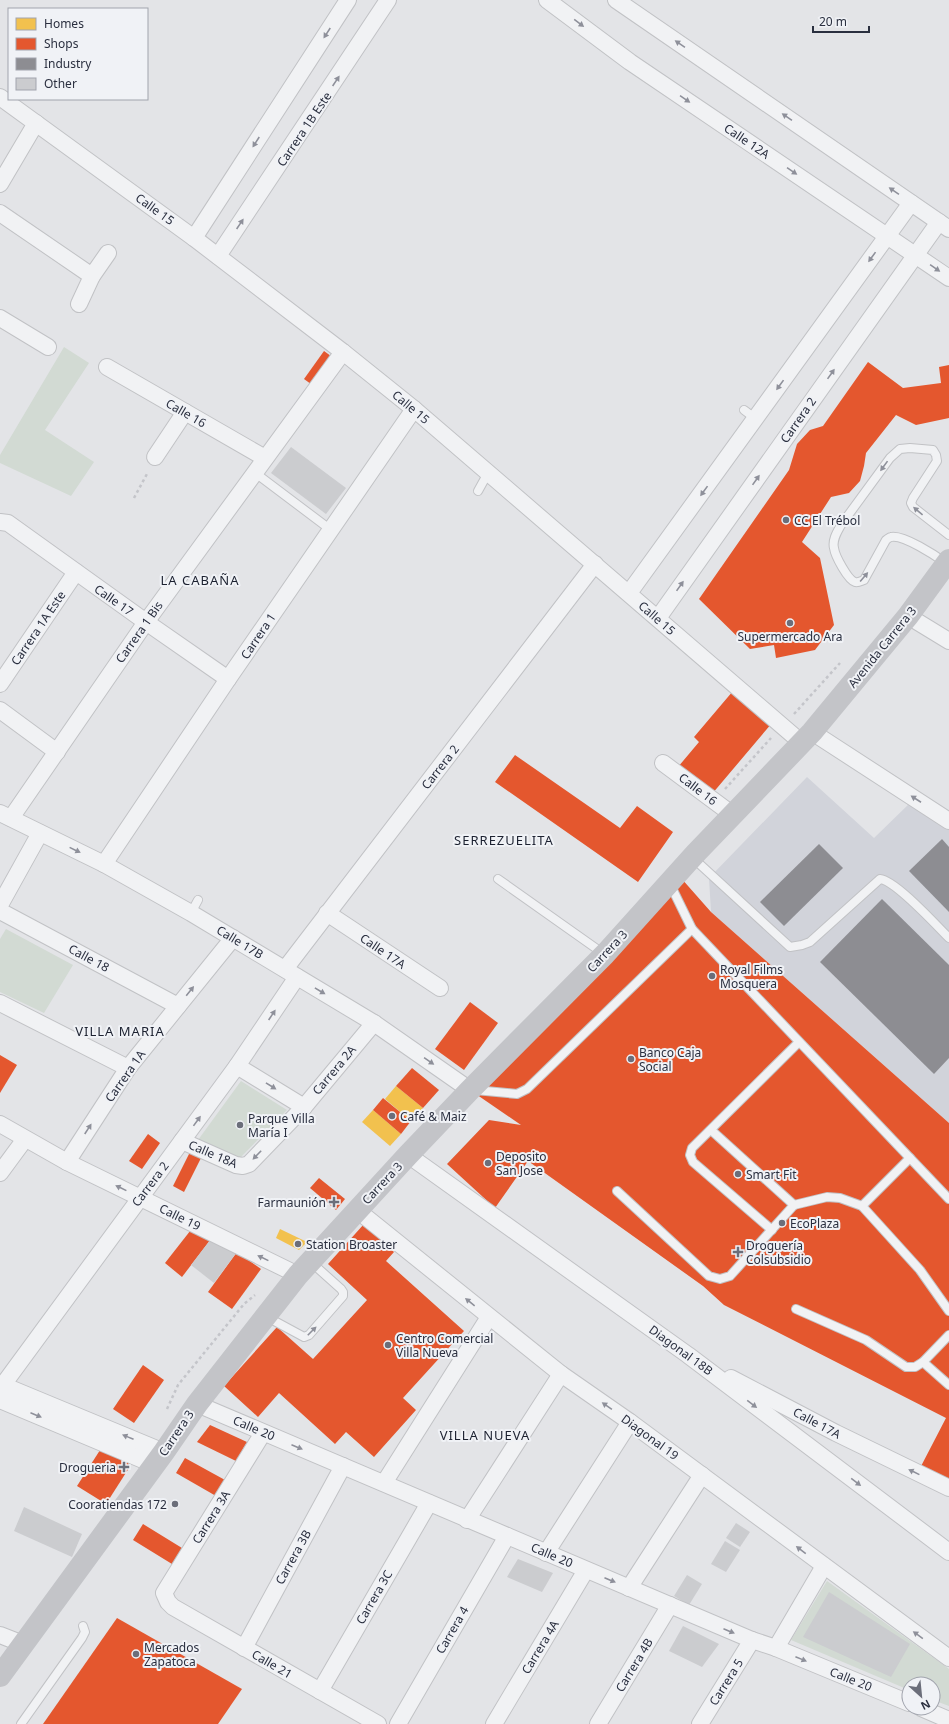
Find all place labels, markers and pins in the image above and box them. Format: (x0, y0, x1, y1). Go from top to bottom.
place label: CC El Trébol (794, 512, 860, 529)
marker: CC El Trébol (781, 515, 791, 525)
marker: Supermercado Ara (785, 618, 795, 628)
place label: Supermercado Ara (737, 628, 843, 645)
place label: Royal Films Mosquera (720, 961, 783, 992)
marker: Royal Films Mosquera (707, 971, 717, 981)
place label: Banco Caja Social (639, 1044, 701, 1075)
marker: Banco Caja Social (626, 1054, 636, 1064)
place label: Café & Maiz (400, 1108, 467, 1125)
place label: Parque Villa María I (248, 1110, 315, 1141)
marker: Café & Maiz (387, 1111, 397, 1121)
marker: Parque Villa María I (235, 1120, 245, 1130)
place label: Deposito San Jose (496, 1148, 547, 1179)
marker: Deposito San Jose (483, 1158, 493, 1168)
place label: Smart Fit (746, 1166, 797, 1183)
marker: Smart Fit (733, 1169, 743, 1179)
place label: Farmaunión (258, 1194, 326, 1211)
marker: Farmaunión (329, 1197, 339, 1207)
place label: EcoPlaza (790, 1215, 839, 1232)
marker: EcoPlaza (777, 1218, 787, 1228)
place label: Station Broaster (306, 1236, 397, 1253)
place label: Droguería Colsubsidio (746, 1237, 811, 1268)
marker: Station Broaster (293, 1239, 303, 1249)
marker: Droguería Colsubsidio (733, 1247, 743, 1257)
place label: Centro Comercial Villa Nueva (396, 1330, 493, 1361)
marker: Centro Comercial Villa Nueva (383, 1340, 393, 1350)
place label: Drogueria (59, 1459, 116, 1476)
marker: Drogueria (119, 1462, 129, 1472)
place label: Cooratiendas 172 (68, 1496, 167, 1513)
marker: Cooratiendas 172 (170, 1499, 180, 1509)
place label: Mercados Zapatoca (144, 1639, 200, 1670)
marker: Mercados Zapatoca (131, 1649, 141, 1659)

